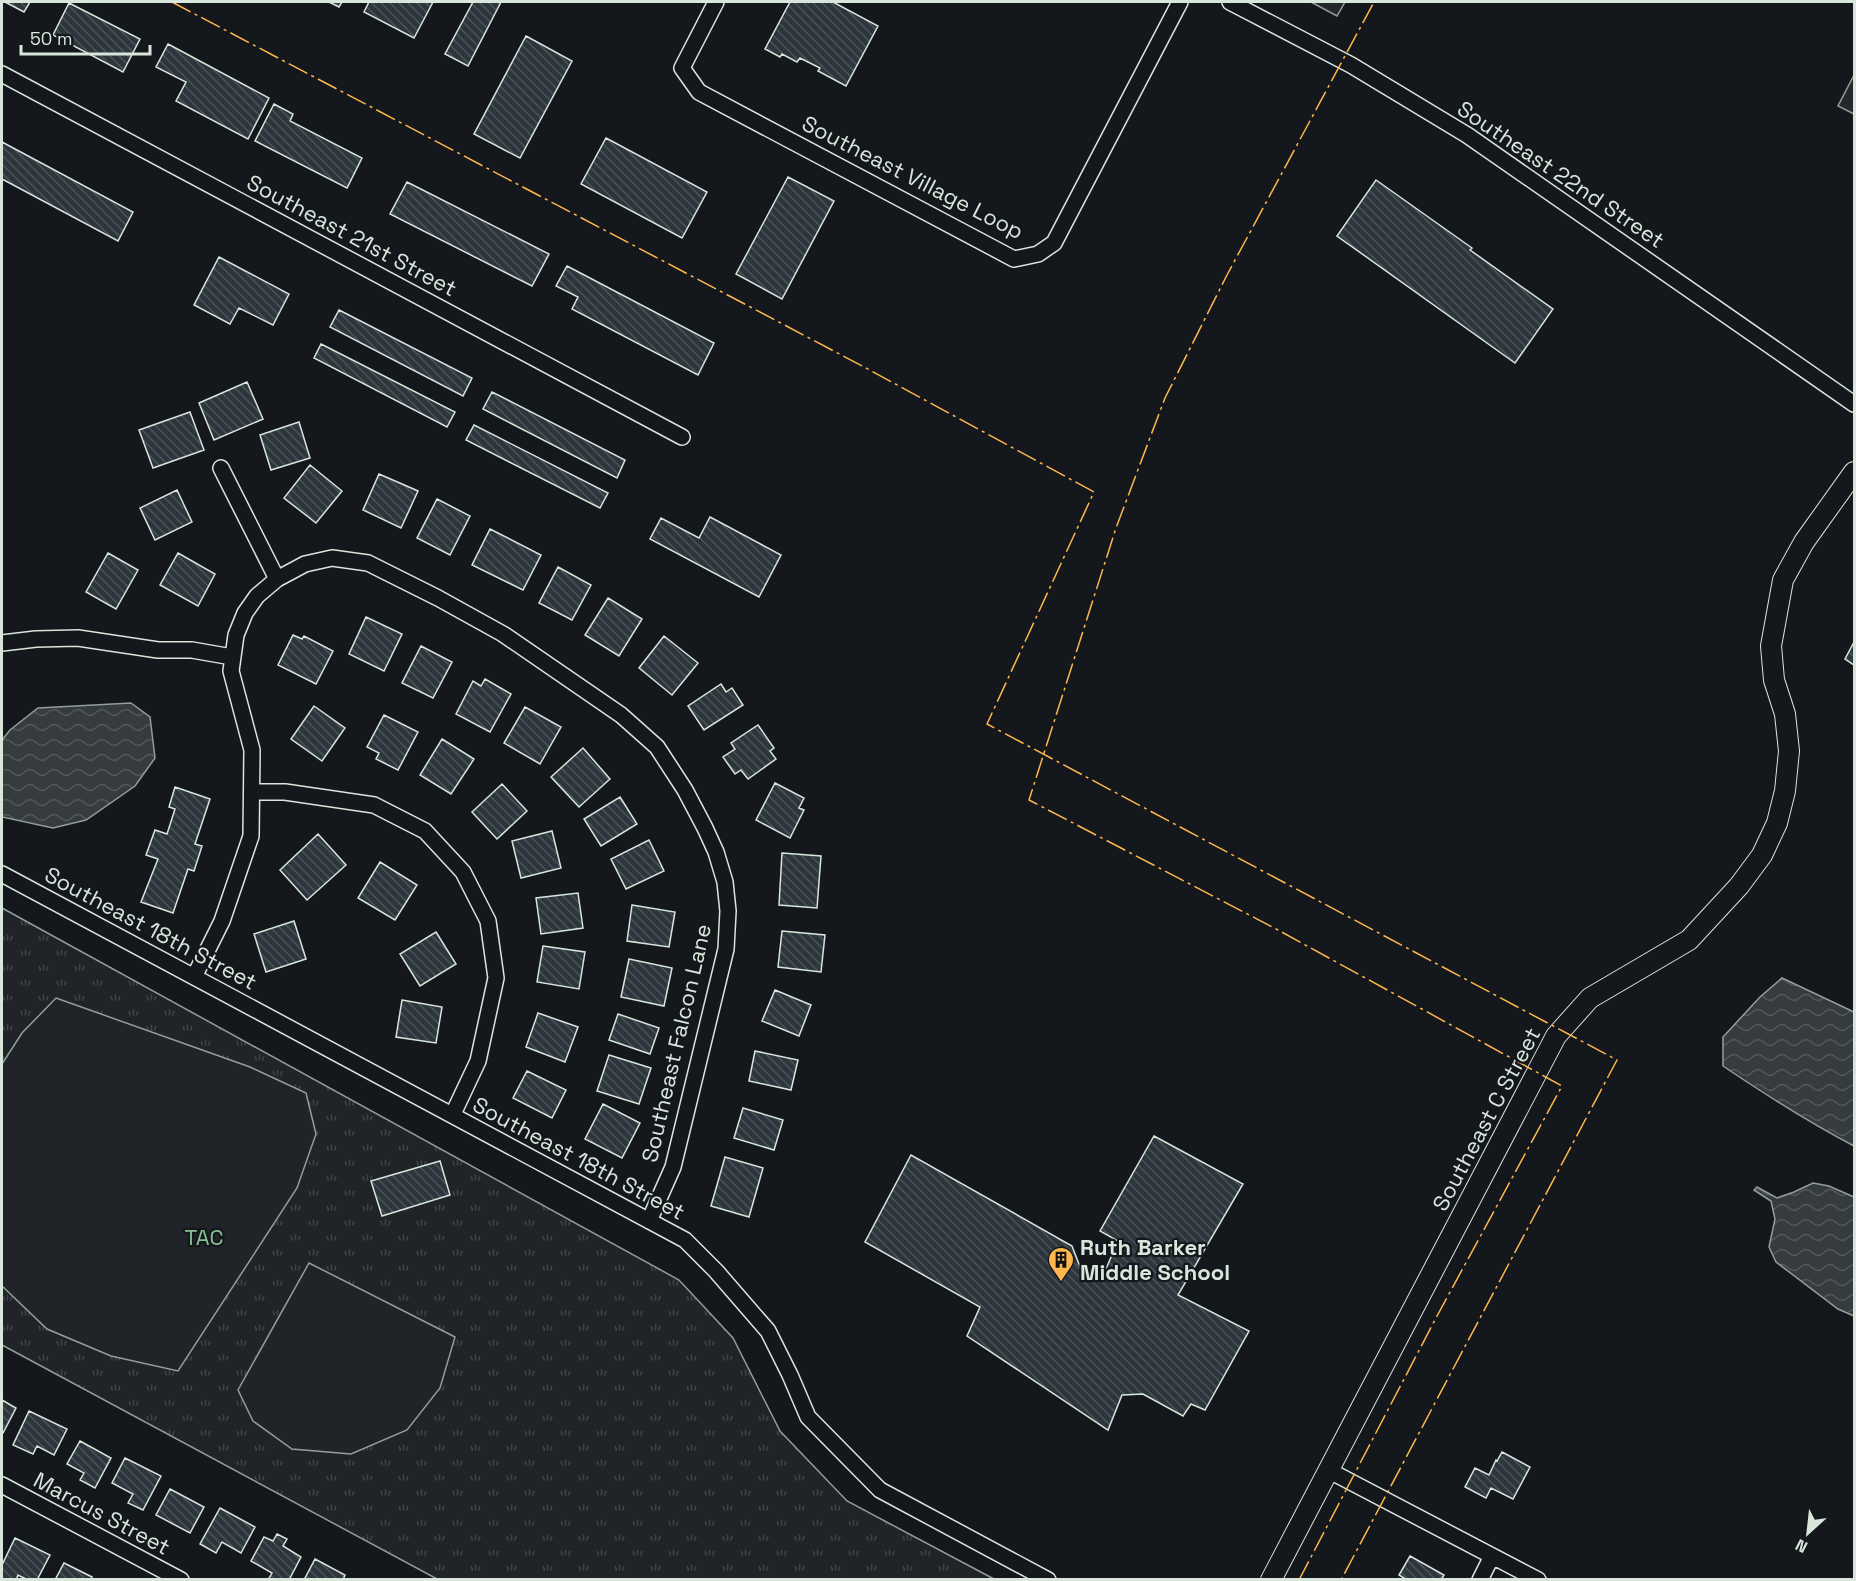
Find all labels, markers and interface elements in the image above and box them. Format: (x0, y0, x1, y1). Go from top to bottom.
scale bar (21, 18, 150, 56)
text: 50 m (30, 27, 72, 50)
street label: Southeast 22nd Street (1452, 94, 1670, 254)
street label: Southeast Village Loop (798, 109, 1028, 245)
street label: Southeast 21st Street (242, 168, 462, 302)
street label: Southeast 18th Street (40, 860, 262, 996)
street label: Southeast Falcon Lane (635, 921, 717, 1165)
street label: Southeast C Street (1426, 1022, 1546, 1216)
street label: Southeast 18th Street (468, 1090, 690, 1226)
park label: TAC (184, 1223, 224, 1251)
place label: Ruth Barker Middle School (1080, 1233, 1230, 1286)
building icon: Ruth Barker Middle School (1046, 1245, 1076, 1283)
street label: Marcus Street (29, 1465, 175, 1561)
north arrow (1778, 1503, 1838, 1563)
text: N (1792, 1534, 1811, 1558)

